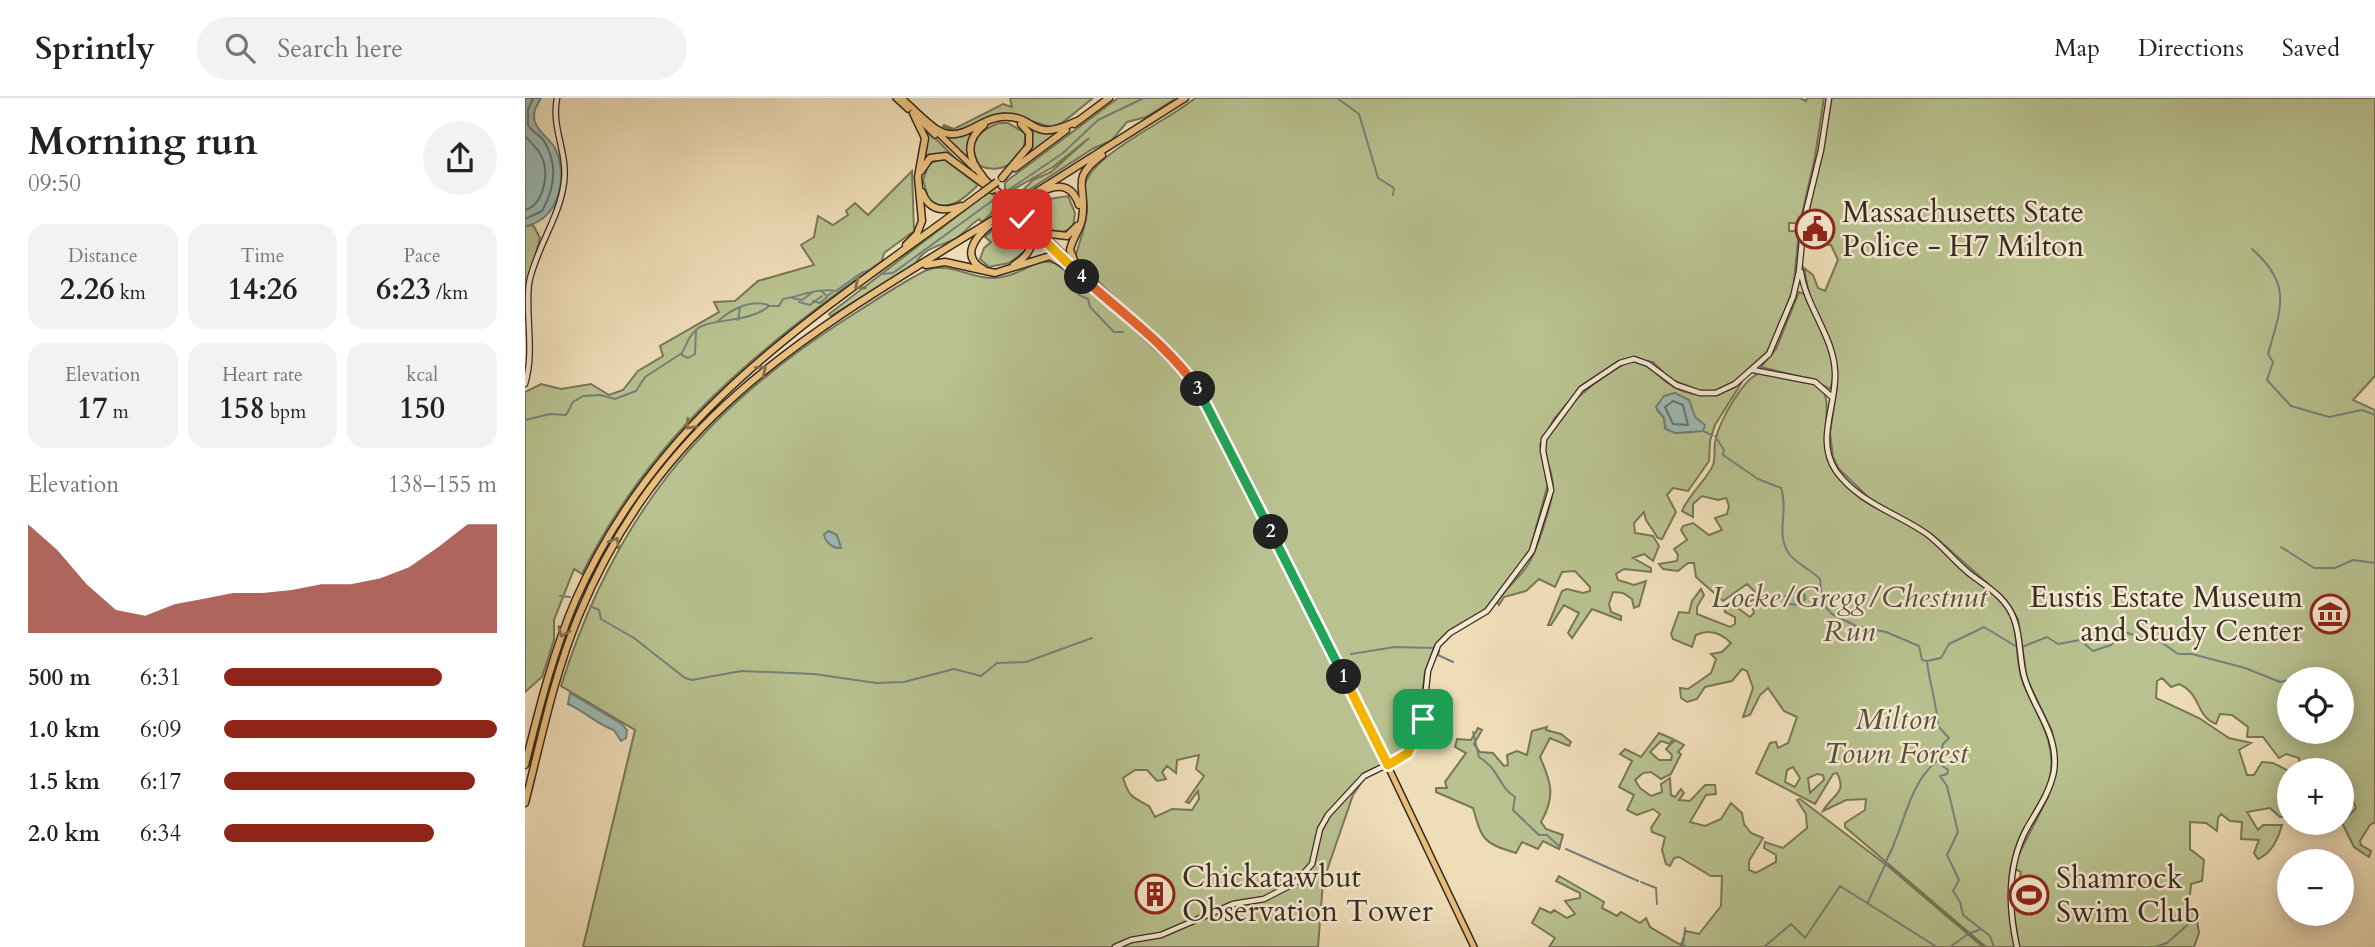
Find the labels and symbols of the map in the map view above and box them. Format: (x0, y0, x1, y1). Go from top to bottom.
pin (992, 189, 1052, 249)
place label: Massachusetts State Police - H7 Milton (1842, 192, 2084, 267)
public building icon: Massachusetts State Police - H7 Milton (1794, 208, 1836, 250)
pin: 4 (1065, 260, 1099, 294)
one-way arrow (854, 277, 867, 289)
one-way arrow (754, 366, 767, 378)
pin: 3 (1181, 372, 1215, 406)
one-way arrow (686, 417, 698, 430)
pin: 2 (1253, 514, 1289, 550)
one-way arrow (607, 537, 620, 550)
park label: Locke/Gregg/Chestnut Run (1711, 577, 1988, 652)
place label: Eustis Estate Museum and Study Center (2030, 577, 2304, 652)
museum icon: Eustis Estate Museum and Study Center (2309, 593, 2351, 635)
one-way arrow (557, 625, 571, 637)
pin: 1 (1327, 660, 1361, 694)
pin (1393, 689, 1453, 749)
park label: Milton Town Forest (1824, 699, 1970, 774)
place label: Chickatawbut Observation Tower (1182, 857, 1433, 932)
place label: Shamrock Swim Club (2056, 858, 2200, 933)
building icon: Chickatawbut Observation Tower (1134, 873, 1176, 915)
sports icon: Shamrock Swim Club (2008, 874, 2050, 916)

